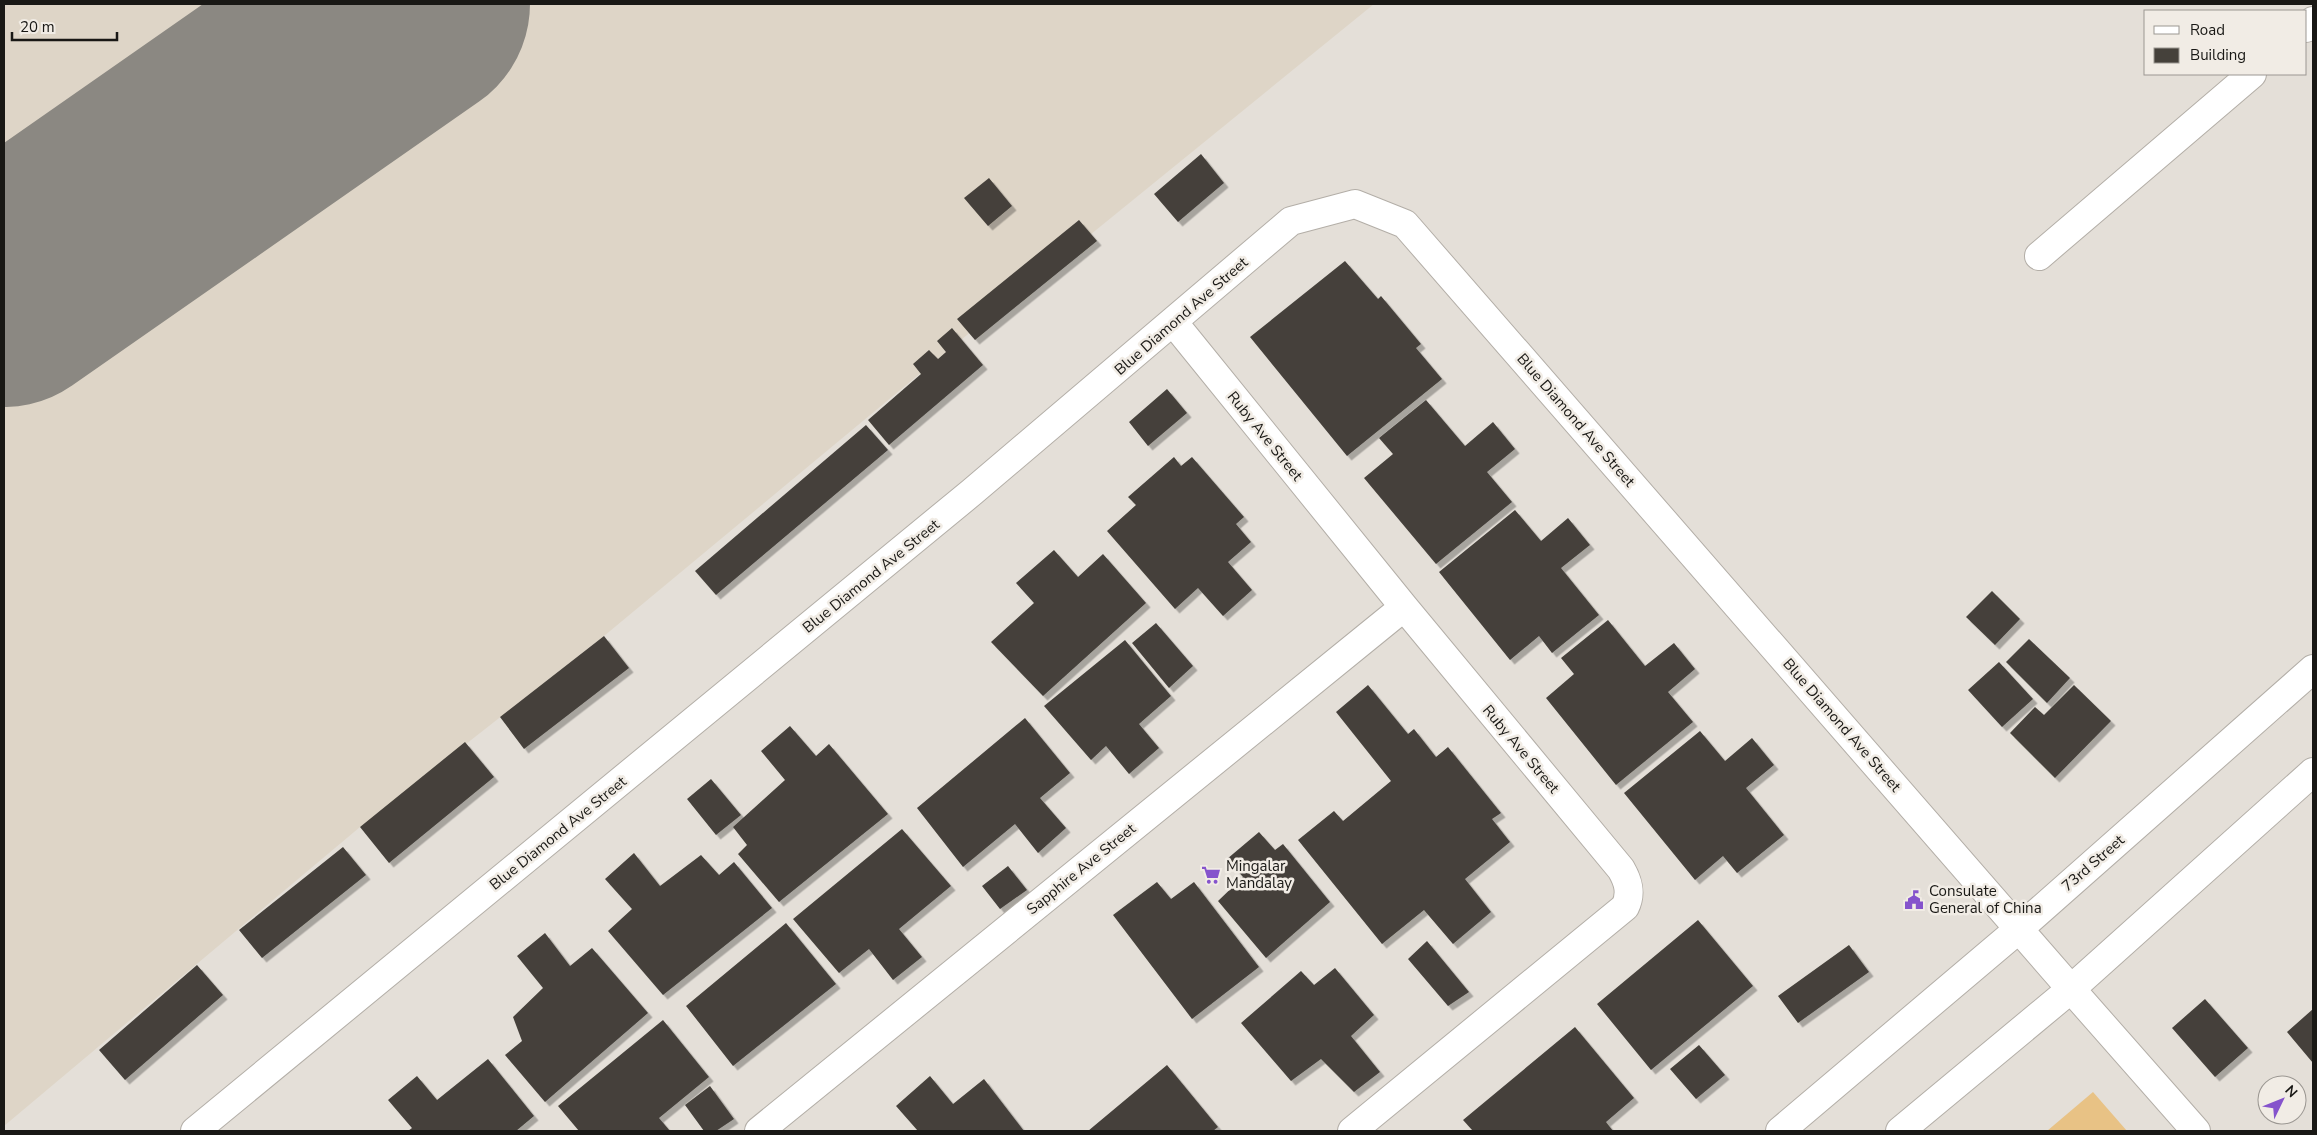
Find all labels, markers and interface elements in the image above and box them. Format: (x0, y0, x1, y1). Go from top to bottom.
scale bar (12, 10, 118, 42)
legend (2144, 10, 2307, 75)
text: 20 m (20, 17, 55, 37)
text: Road (2190, 20, 2225, 40)
text: Building (2190, 45, 2246, 65)
street label: Blue Diamond Ave Street (1110, 252, 1253, 380)
street label: Blue Diamond Ave Street (1512, 349, 1640, 492)
street label: Ruby Ave Street (1223, 387, 1308, 485)
street label: Blue Diamond Ave Street (798, 514, 944, 637)
street label: Blue Diamond Ave Street (1778, 654, 1906, 797)
street label: Ruby Ave Street (1478, 701, 1564, 798)
street label: Blue Diamond Ave Street (485, 771, 631, 894)
street label: Sapphire Ave Street (1022, 818, 1140, 919)
street label: 73rd Street (2057, 830, 2129, 896)
place label: Mingalar Mandalay (1226, 856, 1292, 893)
supermarket icon: Mingalar Mandalay (1200, 864, 1222, 886)
place label: Consulate General of China (1929, 881, 2042, 918)
public building icon: Consulate General of China (1903, 889, 1925, 911)
north arrow (2257, 1075, 2307, 1125)
text: N (2281, 1081, 2302, 1102)

